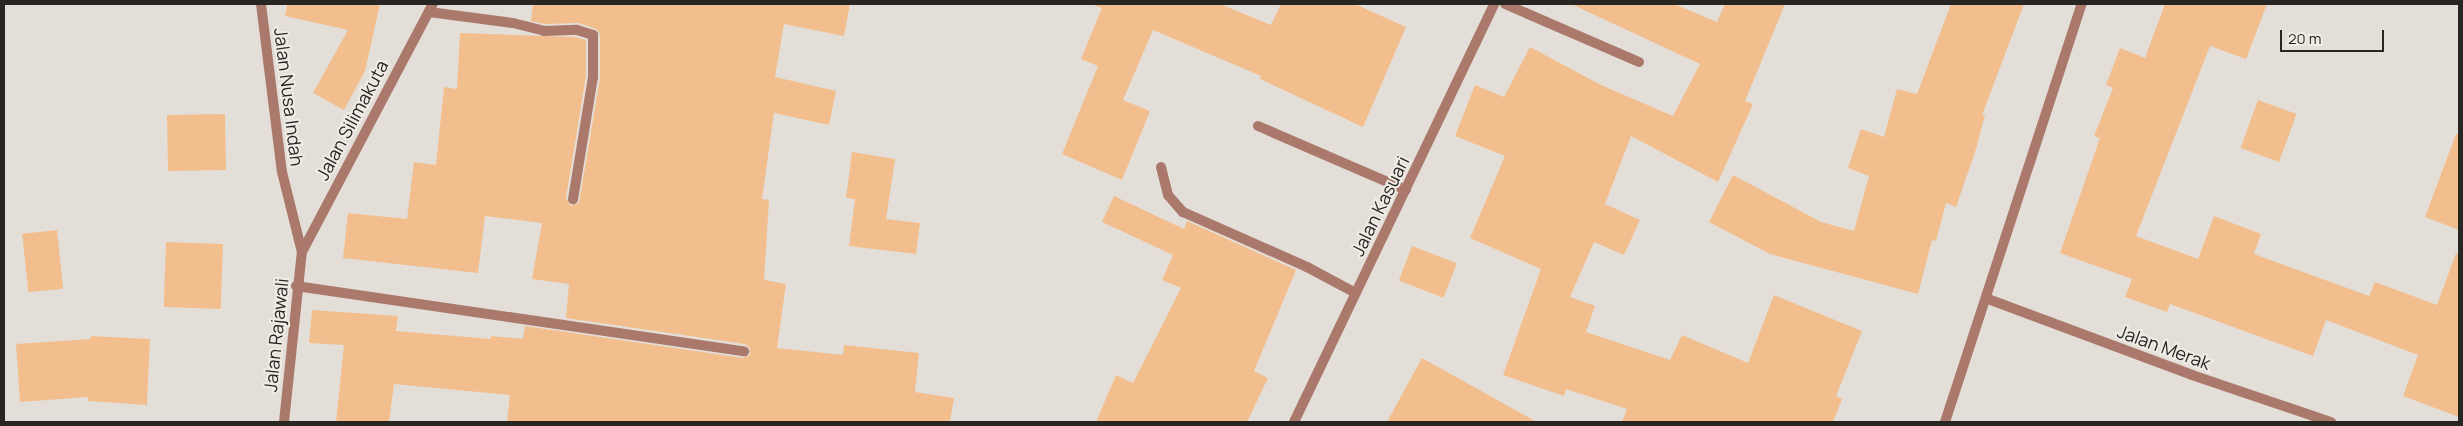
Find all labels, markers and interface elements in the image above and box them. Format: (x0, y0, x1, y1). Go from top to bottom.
scale bar (2283, 20, 2387, 52)
street label: Jalan Nusa Indah (270, 27, 308, 167)
text: 20 m (2288, 28, 2321, 49)
street label: Jalan Silimakuta (311, 56, 393, 184)
street label: Jalan Kasuari (1347, 153, 1413, 259)
street label: Jalan Rajawali (259, 277, 293, 393)
street label: Jalan Merak (2114, 320, 2214, 374)

